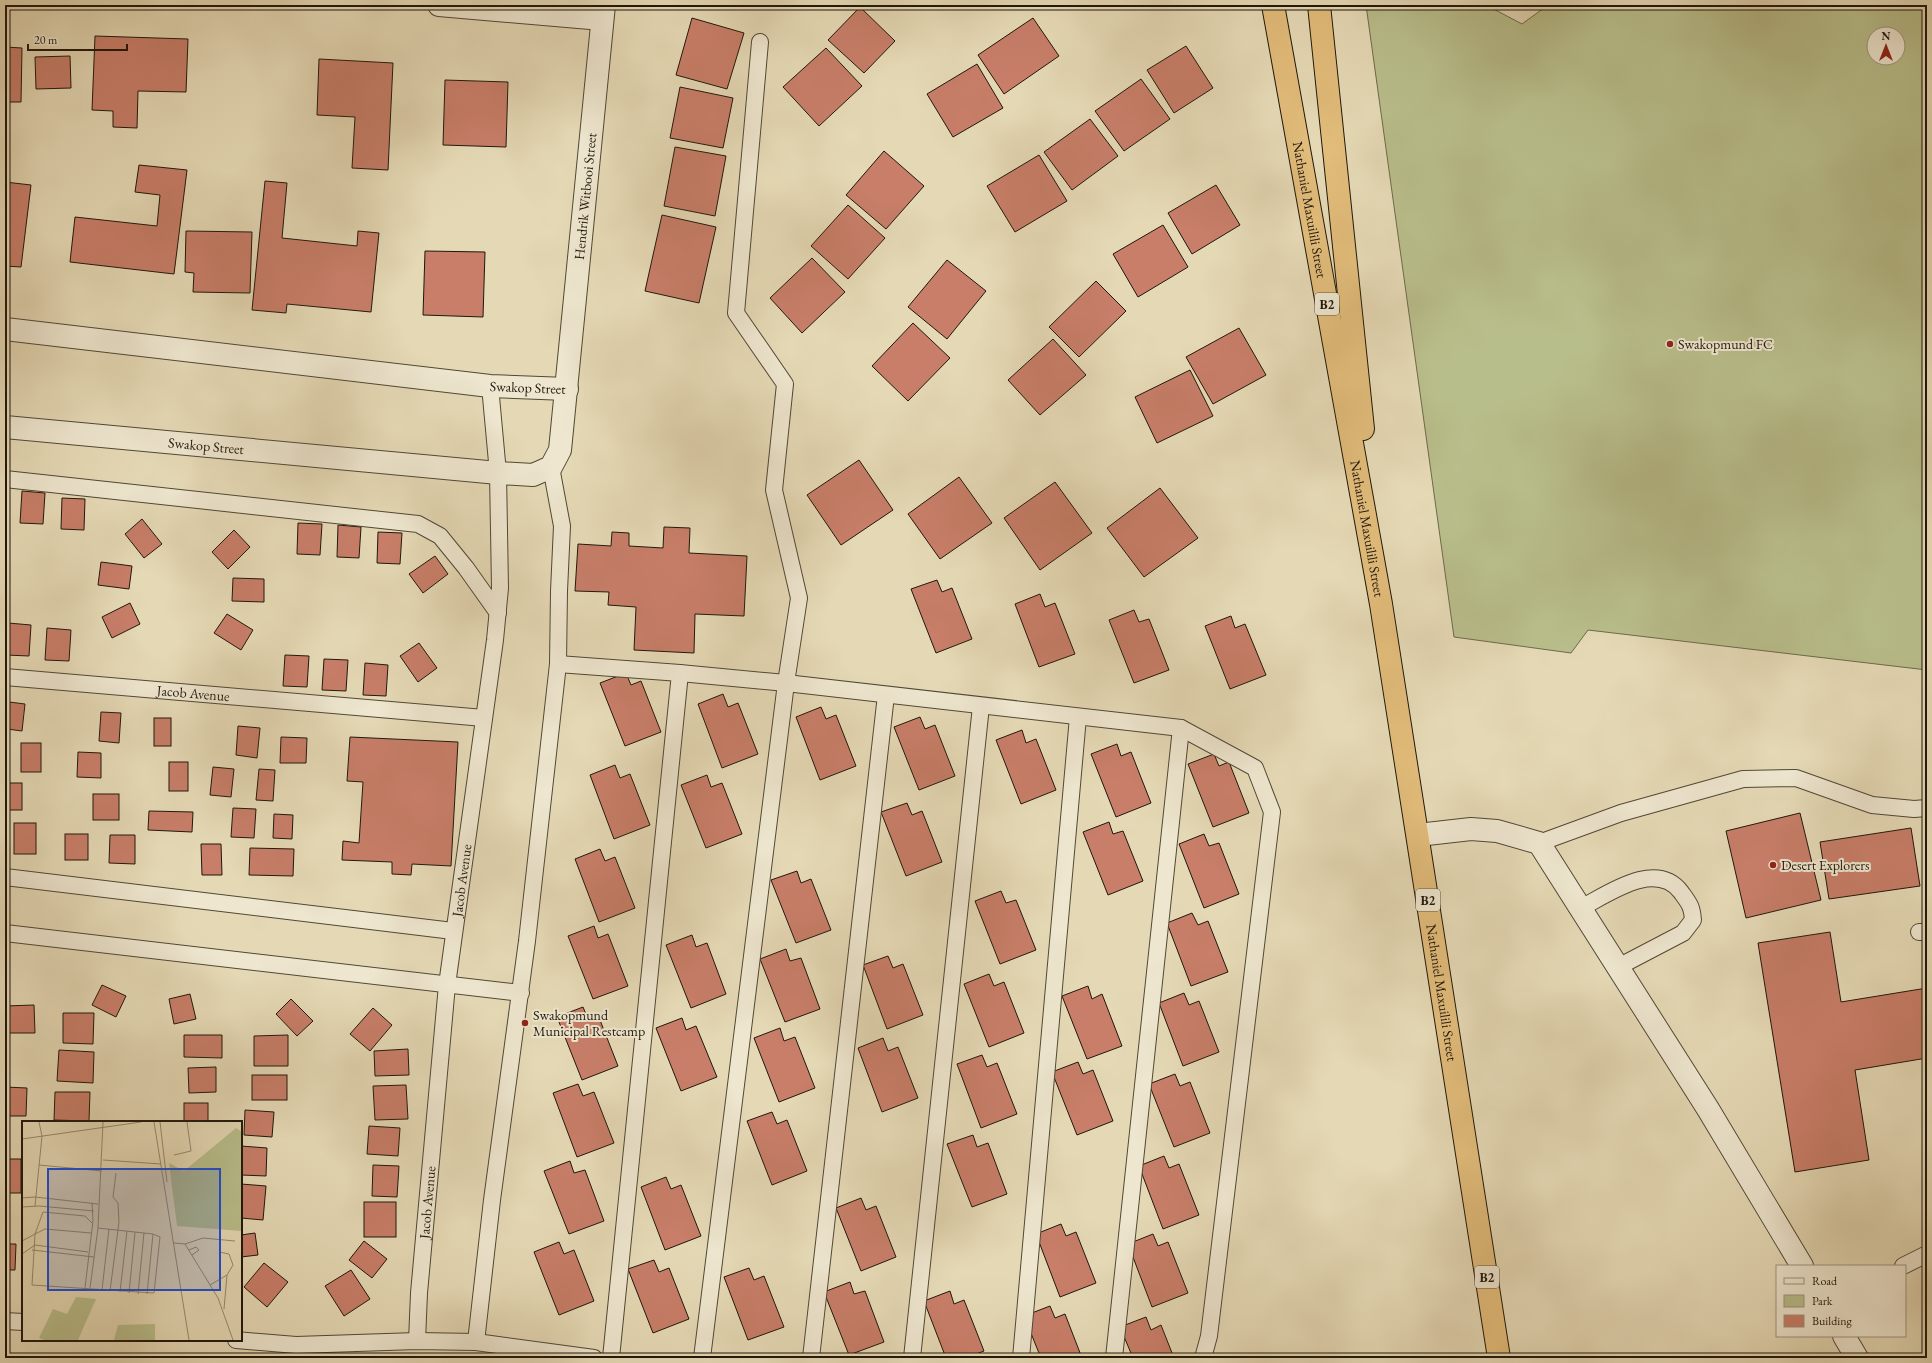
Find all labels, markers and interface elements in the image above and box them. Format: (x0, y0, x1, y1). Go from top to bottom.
scale bar (28, 26, 127, 52)
north arrow (1866, 26, 1906, 66)
text: N (1882, 29, 1891, 43)
text: 20 m (34, 32, 58, 48)
street label: Hendrik Witbooi Street (570, 132, 600, 261)
street label: Nathaniel Maxuilili Street (1289, 140, 1331, 280)
road number: B2 (1315, 293, 1339, 315)
place label: Swakopmund FC (1678, 335, 1773, 353)
marker: Swakopmund FC (1665, 339, 1675, 349)
street label: Swakop Street (489, 377, 567, 398)
street label: Swakop Street (167, 433, 245, 458)
street label: Nathaniel Maxuilili Street (1346, 459, 1389, 599)
street label: Jacob Avenue (155, 681, 231, 705)
street label: Jacob Avenue (447, 842, 476, 919)
place label: Desert Explorers (1781, 856, 1870, 874)
marker: Desert Explorers (1768, 860, 1778, 870)
road number: B2 (1416, 889, 1440, 911)
street label: Nathaniel Maxuilili Street (1422, 923, 1462, 1063)
place label: Swakopmund Municipal Restcamp (533, 1006, 645, 1040)
marker: Swakopmund Municipal Restcamp (520, 1018, 530, 1028)
inset map (22, 1121, 242, 1341)
street label: Jacob Avenue (415, 1165, 440, 1241)
legend (1776, 1265, 1906, 1337)
road number: B2 (1475, 1266, 1499, 1288)
text: Road (1812, 1273, 1838, 1289)
text: Park (1812, 1293, 1833, 1309)
text: Building (1812, 1313, 1853, 1329)

